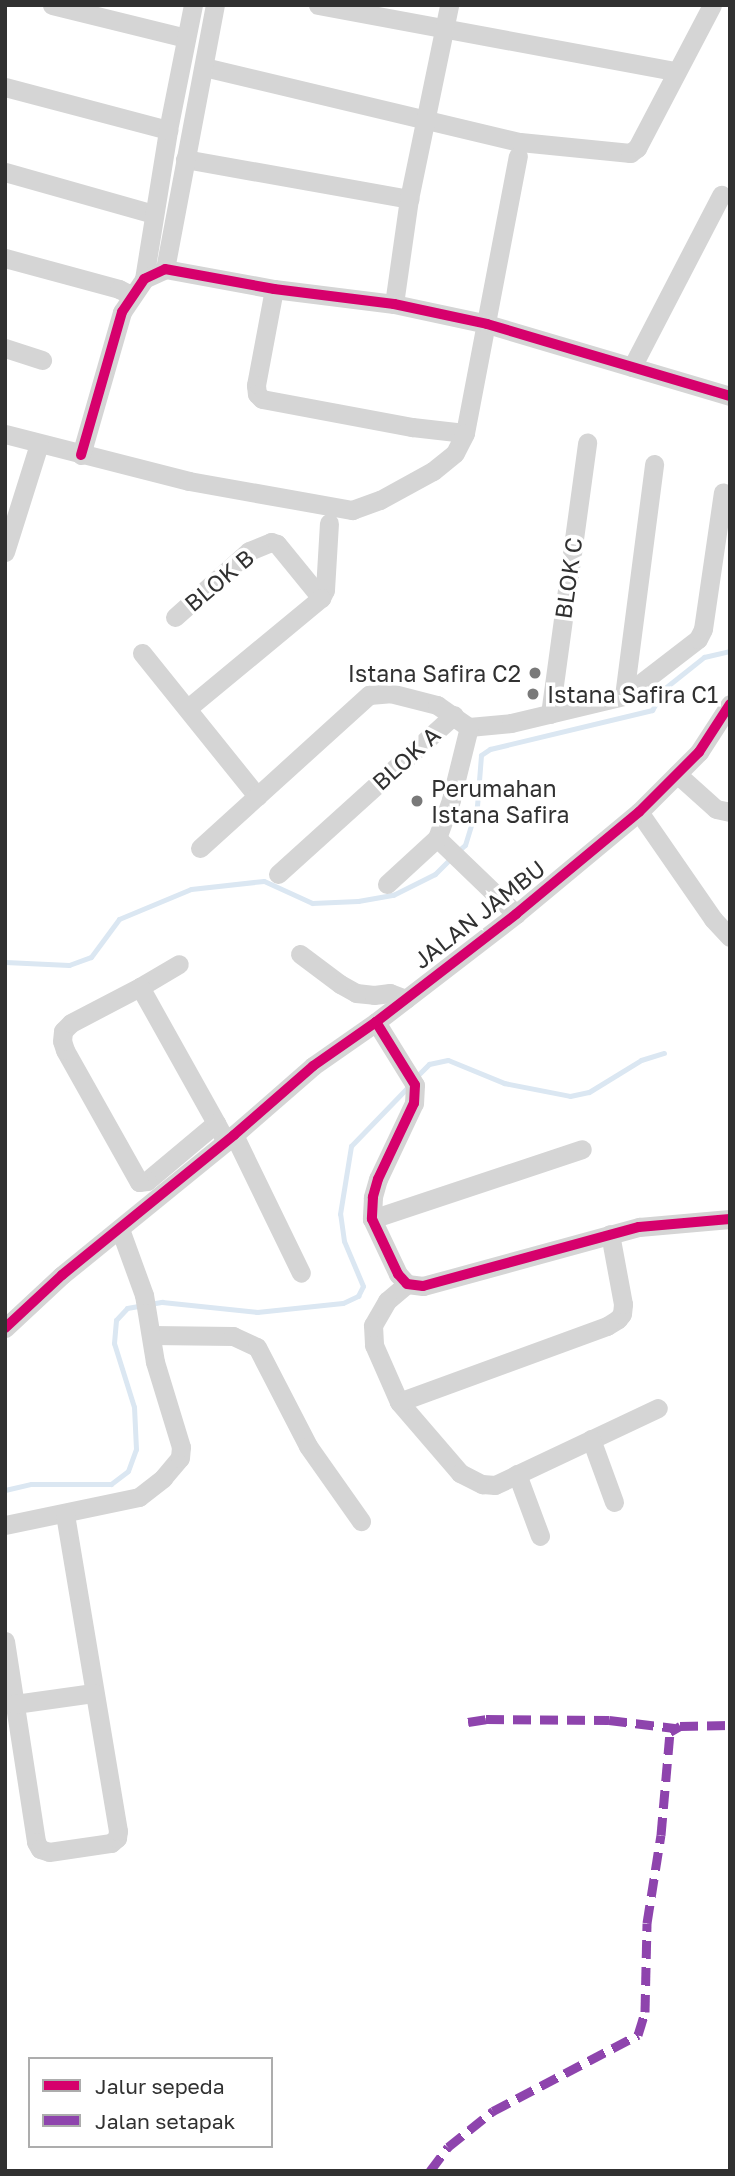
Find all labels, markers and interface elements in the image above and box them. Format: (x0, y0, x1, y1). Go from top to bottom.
street label: BLOK C (549, 536, 587, 620)
street label: BLOK B (179, 543, 259, 617)
place label: Istana Safira C2 (348, 659, 521, 687)
marker: Istana Safira C2 (527, 665, 543, 681)
place label: Istana Safira C1 (547, 680, 718, 708)
marker: Istana Safira C1 (525, 686, 541, 702)
street label: BLOK A (366, 720, 446, 796)
place label: Perumahan Istana Safira (431, 774, 570, 828)
marker: Perumahan Istana Safira (409, 793, 425, 809)
street label: JALAN JAMBU (408, 854, 550, 974)
legend (28, 2057, 273, 2148)
text: Jalur sepeda (95, 2073, 225, 2099)
text: Jalan setapak (95, 2108, 236, 2134)

